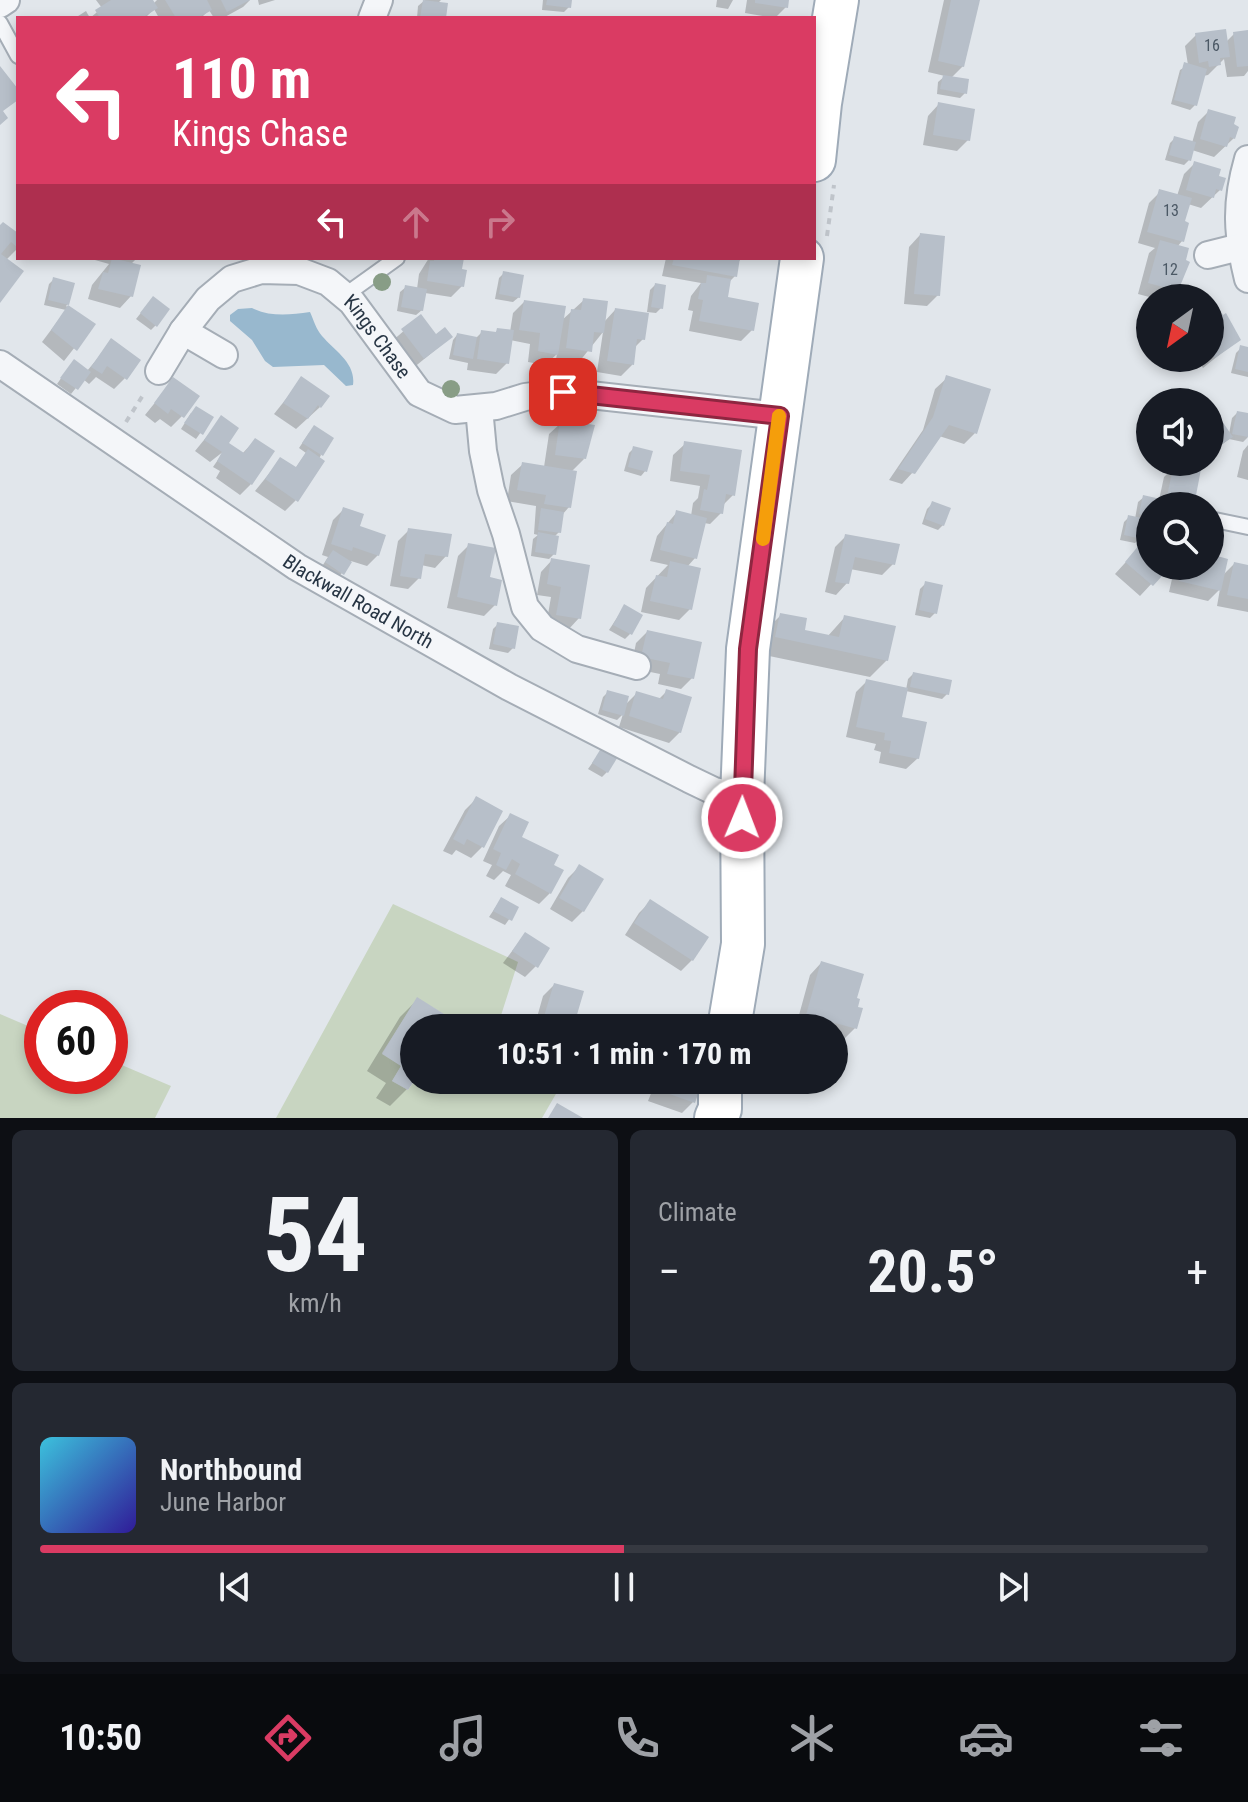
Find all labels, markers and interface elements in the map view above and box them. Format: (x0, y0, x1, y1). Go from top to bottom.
house number: 16 (1204, 36, 1220, 55)
text: 110 m (172, 46, 311, 112)
icon: left (40, 48, 144, 152)
text: Kings Chase (172, 113, 348, 155)
icon: left (310, 200, 354, 244)
icon: ahead (394, 200, 438, 244)
icon: right (478, 200, 522, 244)
house number: 13 (1163, 201, 1179, 220)
house number: 12 (1162, 260, 1178, 279)
north arrow (1136, 284, 1224, 372)
map controls (1136, 284, 1224, 580)
street label: Kings Chase (340, 289, 416, 383)
pin (529, 358, 597, 426)
icon: arrive (541, 370, 585, 414)
button: sound (1136, 388, 1224, 476)
button: search (1136, 492, 1224, 580)
street label: Blackwall Road North (278, 549, 438, 654)
position arrow (700, 776, 784, 860)
speed limit sign: 60 (24, 990, 128, 1094)
text: 10:51 · 1 min · 170 m (497, 1036, 751, 1071)
text: 54 (262, 1175, 368, 1296)
text: Climate (658, 1197, 737, 1227)
text: 20.5° (867, 1236, 999, 1307)
text: − (658, 1246, 680, 1298)
text: + (1186, 1246, 1208, 1298)
text: km/h (288, 1288, 342, 1318)
text: Northbound (160, 1452, 302, 1487)
text: June Harbor (160, 1487, 286, 1517)
icon: previous (213, 1565, 257, 1609)
icon: pause (602, 1565, 646, 1609)
icon: next (991, 1565, 1035, 1609)
icon: directions (260, 1710, 316, 1766)
icon: music (435, 1710, 491, 1766)
icon: phone (609, 1710, 665, 1766)
icon: climate (784, 1710, 840, 1766)
icon: car (958, 1710, 1014, 1766)
icon: filters (1133, 1710, 1189, 1766)
text: 10:50 (59, 1717, 142, 1759)

